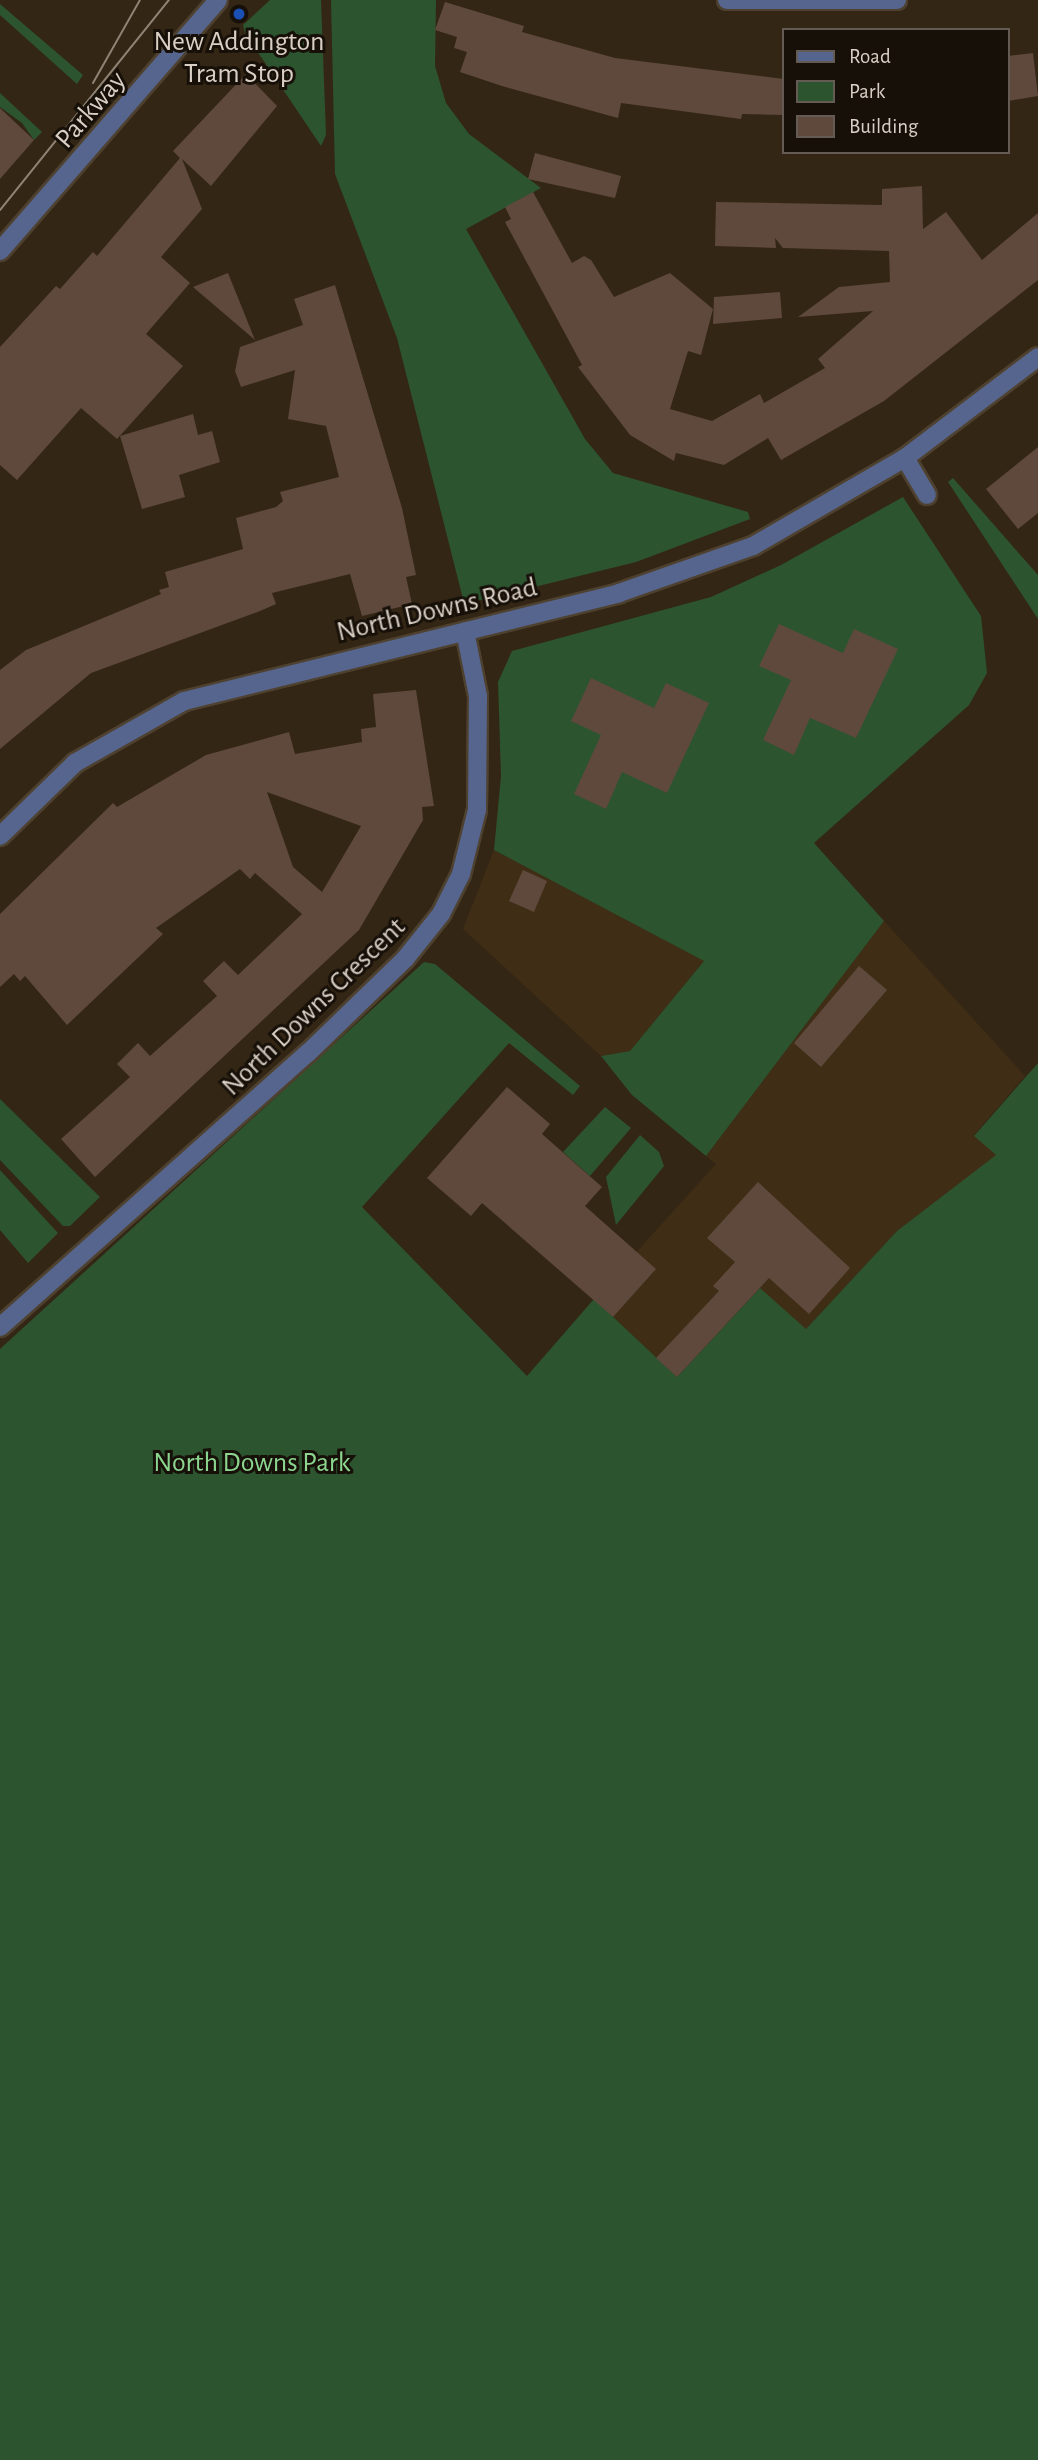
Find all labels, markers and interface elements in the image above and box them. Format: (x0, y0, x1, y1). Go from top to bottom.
marker: New Addington Tram Stop (231, 6, 247, 22)
place label: New Addington Tram Stop (154, 25, 324, 91)
legend (782, 28, 1010, 154)
text: Road (849, 46, 891, 67)
street label: Parkway (48, 65, 134, 155)
text: Park (849, 81, 885, 102)
text: Building (849, 116, 918, 137)
street label: North Downs Road (334, 571, 540, 649)
street label: North Downs Crescent (215, 911, 413, 1103)
park label: North Downs Park (153, 1446, 351, 1480)

